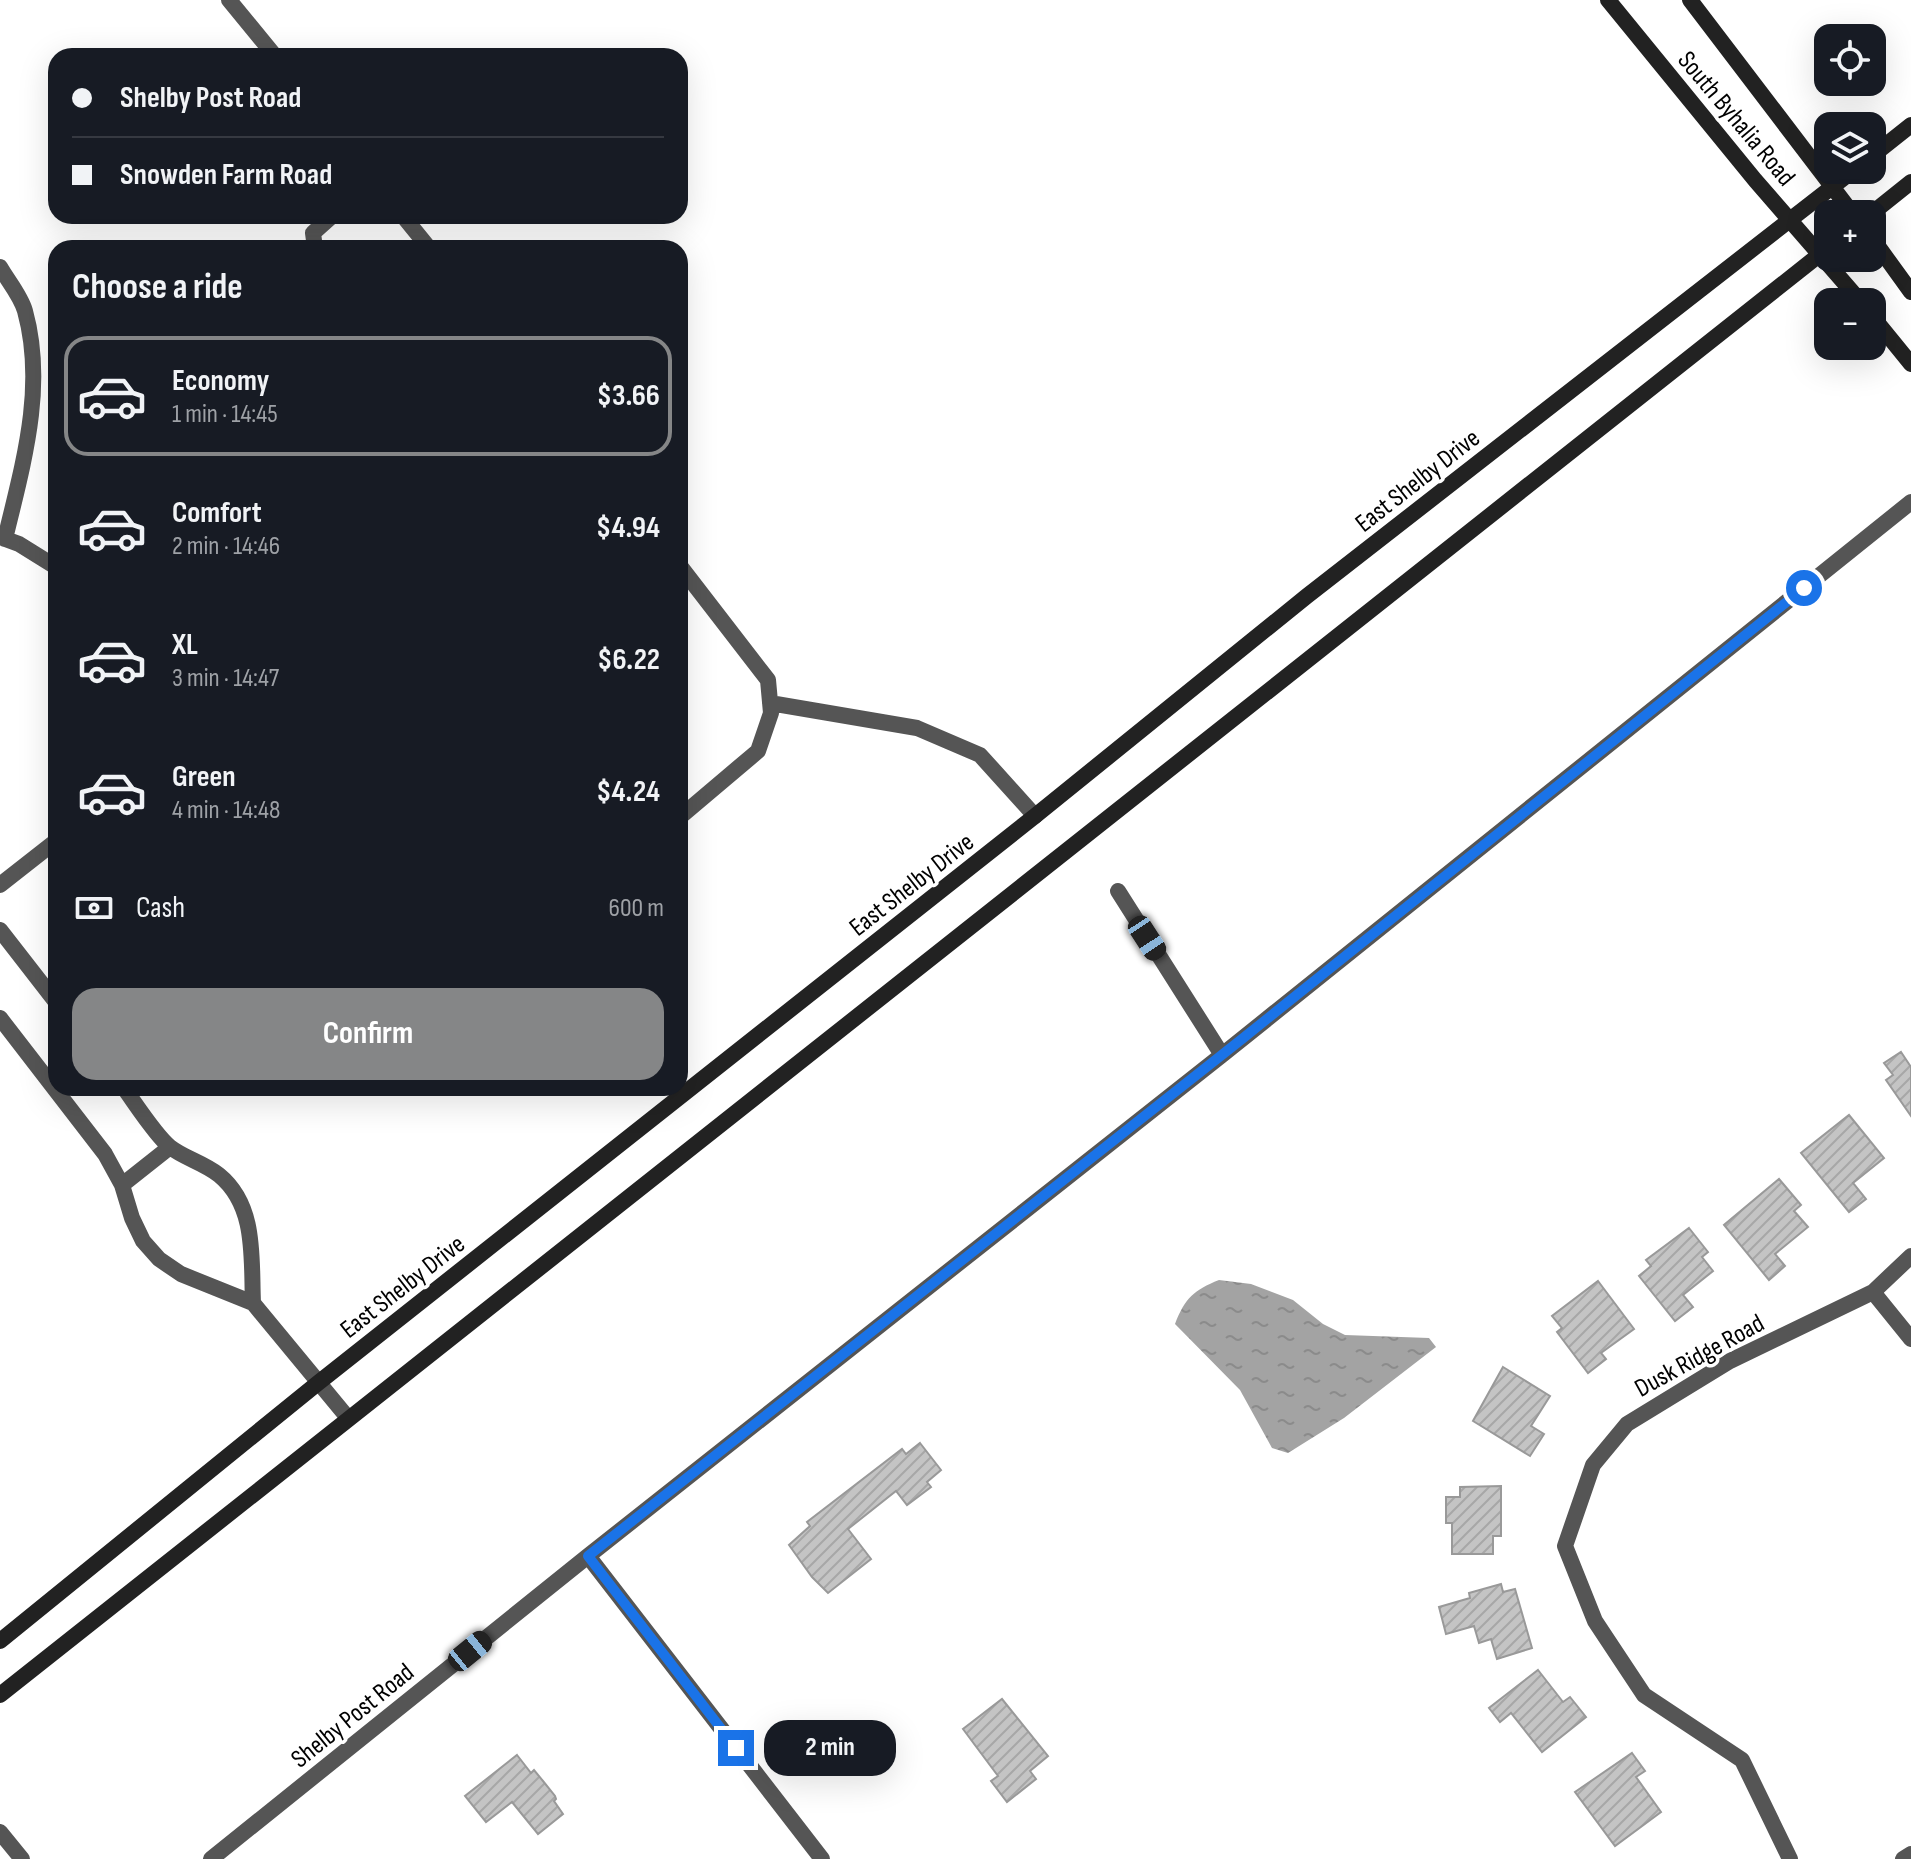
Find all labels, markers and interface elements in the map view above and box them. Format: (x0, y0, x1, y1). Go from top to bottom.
map controls (1814, 24, 1886, 360)
button: locate (1814, 24, 1886, 96)
street label: South Byhalia Road (1671, 45, 1801, 193)
text: Shelby Post Road (120, 80, 301, 116)
button: layers (1814, 112, 1886, 184)
text: Snowden Farm Road (120, 157, 332, 193)
button: + (1814, 200, 1886, 272)
text: Choose a ride (72, 266, 243, 309)
button: − (1814, 288, 1886, 360)
icon: car (76, 360, 148, 432)
text: Economy (172, 363, 269, 399)
text: $3.66 (597, 378, 660, 414)
text: 1 min · 14:45 (172, 399, 278, 430)
street label: East Shelby Drive (1350, 423, 1486, 539)
icon: car (76, 492, 148, 564)
text: Comfort (172, 495, 262, 531)
text: $4.94 (596, 510, 660, 546)
text: 2 min · 14:46 (172, 531, 280, 562)
route start (1786, 570, 1822, 606)
icon: car (76, 624, 148, 696)
text: XL (172, 627, 198, 663)
text: $6.22 (597, 642, 660, 678)
text: 3 min · 14:47 (172, 663, 279, 694)
icon: car (76, 756, 148, 828)
text: Green (172, 759, 236, 795)
text: $4.24 (596, 774, 660, 810)
text: 4 min · 14:48 (172, 795, 280, 826)
street label: East Shelby Drive (844, 827, 980, 943)
icon: cash (72, 886, 116, 930)
text: Cash (136, 890, 185, 926)
text: 600 m (609, 893, 664, 924)
car (1124, 911, 1170, 965)
button: Confirm (72, 988, 664, 1080)
street label: East Shelby Drive (335, 1229, 471, 1345)
street label: Dusk Ridge Road (1630, 1308, 1770, 1405)
car (444, 1627, 496, 1675)
street label: Shelby Post Road (285, 1657, 421, 1775)
callout: 2 min (764, 1720, 896, 1776)
route end (718, 1730, 754, 1766)
text: 2 min (805, 1732, 855, 1763)

